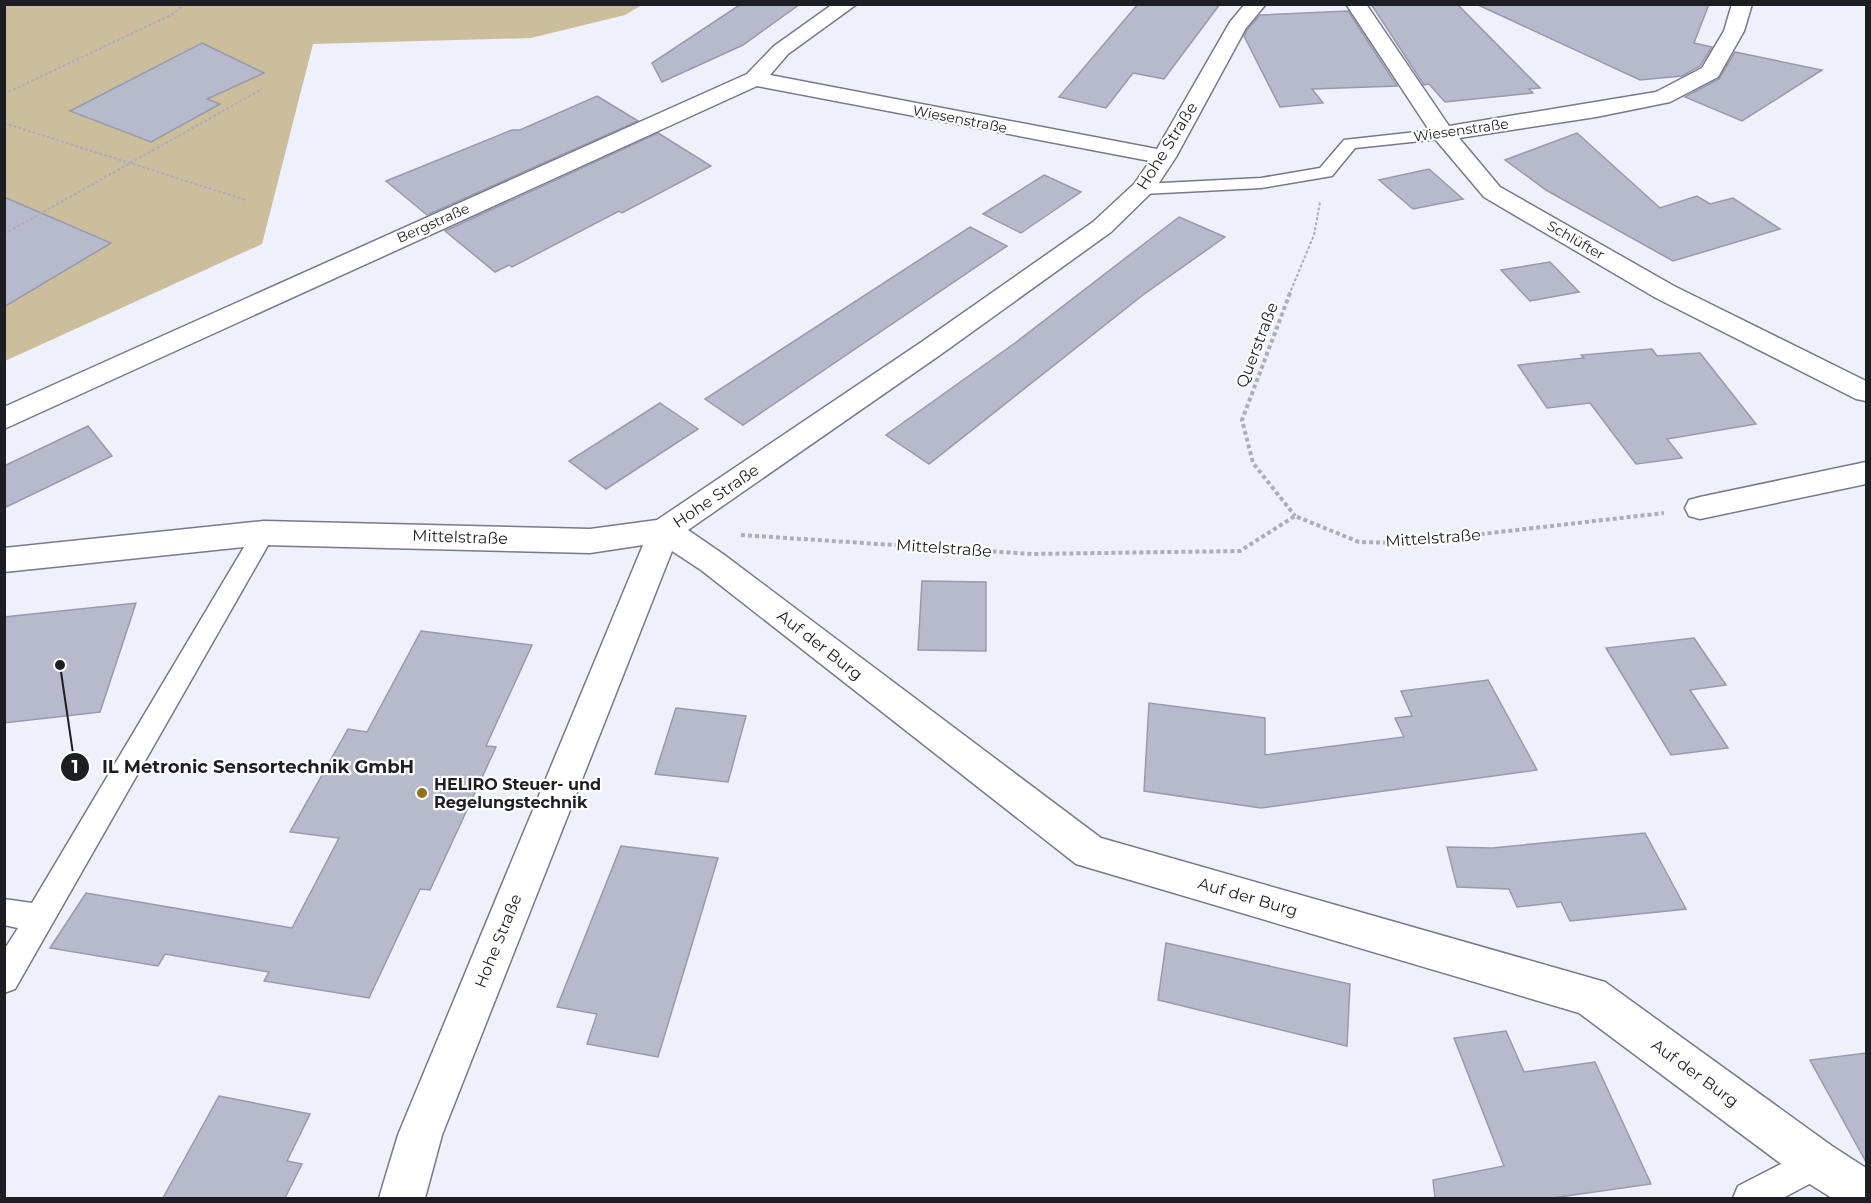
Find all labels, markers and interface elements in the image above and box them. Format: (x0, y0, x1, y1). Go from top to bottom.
street label: Hohe Straße (1133, 99, 1201, 193)
street label: Wiesenstraße (911, 101, 1009, 137)
street label: Wiesenstraße (1412, 114, 1510, 146)
street label: Bergstraße (394, 199, 472, 247)
street label: Schlüfter (1544, 216, 1608, 264)
street label: Querstraße (1232, 300, 1282, 390)
street label: Hohe Straße (669, 460, 763, 532)
street label: Mittelstraße (1385, 525, 1481, 551)
street label: Mittelstraße (412, 526, 508, 548)
street label: Mittelstraße (896, 535, 992, 561)
street label: Auf der Burg (774, 606, 866, 684)
callout: IL Metronic Sensortechnik GmbH (60, 749, 426, 785)
text: 1 (71, 756, 79, 778)
text: IL Metronic Sensortechnik GmbH (102, 756, 414, 778)
place label: HELIRO Steuer- und Regelungstechnik (434, 775, 601, 812)
marker: HELIRO Steuer- und Regelungstechnik (415, 786, 429, 800)
street label: Auf der Burg (1196, 874, 1300, 920)
street label: Hohe Straße (471, 891, 525, 991)
street label: Auf der Burg (1648, 1035, 1742, 1111)

